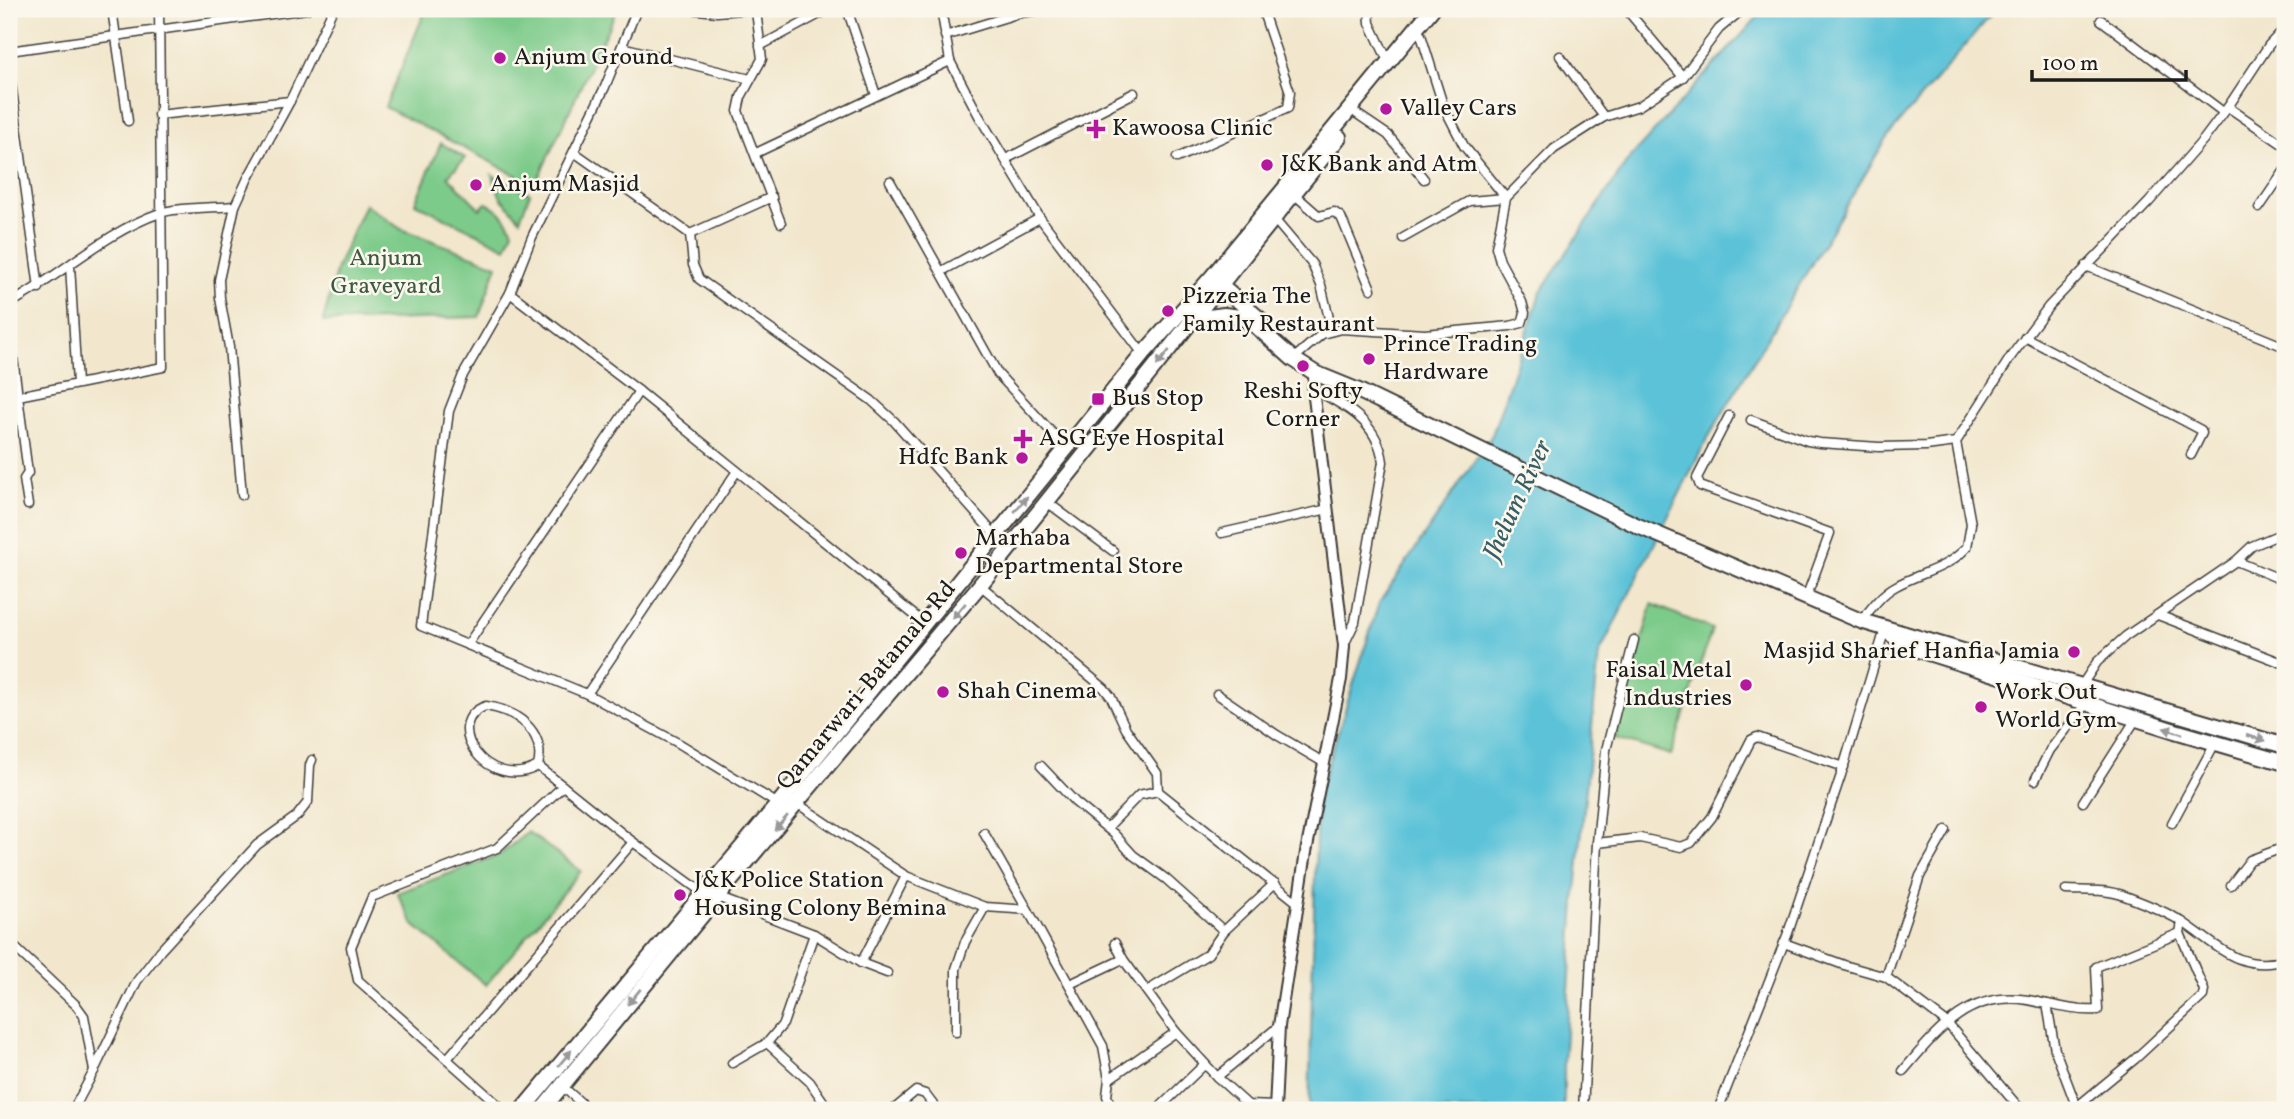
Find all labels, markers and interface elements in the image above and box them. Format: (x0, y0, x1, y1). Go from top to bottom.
scale bar (2032, 38, 2186, 82)
place label: Anjum Ground (514, 41, 673, 75)
marker: Anjum Ground (492, 50, 508, 66)
text: 100 m (2042, 50, 2099, 79)
place label: Valley Cars (1400, 92, 1517, 126)
marker: Valley Cars (1378, 101, 1394, 117)
place label: Kawoosa Clinic (1112, 112, 1273, 146)
marker: Kawoosa Clinic (1086, 119, 1106, 139)
place label: J&K Bank and Atm (1281, 148, 1478, 182)
marker: J&K Bank and Atm (1259, 157, 1275, 173)
place label: Anjum Masjid (490, 168, 640, 202)
marker: Anjum Masjid (468, 177, 484, 193)
park label: Anjum Graveyard (331, 242, 441, 304)
place label: Pizzeria The Family Restaurant (1182, 280, 1375, 342)
marker: Pizzeria The Family Restaurant (1160, 303, 1176, 319)
place label: Prince Trading Hardware (1383, 328, 1537, 390)
one-way arrow (1155, 348, 1170, 366)
marker: Prince Trading Hardware (1361, 351, 1377, 367)
marker: Reshi Softy Corner (1295, 358, 1311, 374)
place label: Reshi Softy Corner (1243, 375, 1363, 437)
place label: Bus Stop (1112, 382, 1204, 416)
marker: Bus Stop (1090, 391, 1106, 407)
place label: ASG Eye Hospital (1039, 422, 1224, 456)
marker: ASG Eye Hospital (1013, 429, 1033, 449)
water label: Jhelum River (1473, 434, 1562, 569)
place label: Hdfc Bank (898, 441, 1008, 475)
marker: Hdfc Bank (1014, 450, 1030, 466)
one-way arrow (1013, 495, 1028, 512)
place label: Marhaba Departmental Store (975, 522, 1183, 584)
marker: Marhaba Departmental Store (953, 545, 969, 561)
street label: Qamarwari-Batamalo Rd (769, 574, 965, 798)
one-way arrow (952, 603, 967, 620)
place label: Masjid Sharief Hanfia Jamia (1763, 635, 2060, 669)
marker: Masjid Sharief Hanfia Jamia (2066, 644, 2082, 660)
place label: Faisal Metal Industries (1606, 654, 1732, 716)
place label: Shah Cinema (957, 675, 1097, 709)
place label: Work Out World Gym (1995, 676, 2117, 738)
marker: Faisal Metal Industries (1738, 677, 1754, 693)
marker: Shah Cinema (935, 684, 951, 700)
marker: Work Out World Gym (1973, 699, 1989, 715)
one-way arrow (2162, 725, 2183, 735)
one-way arrow (2245, 733, 2266, 743)
one-way arrow (773, 814, 789, 832)
place label: J&K Police Station Housing Colony Bemina (694, 864, 947, 926)
marker: J&K Police Station Housing Colony Bemina (672, 887, 688, 903)
one-way arrow (627, 988, 642, 1006)
one-way arrow (558, 1049, 573, 1067)

